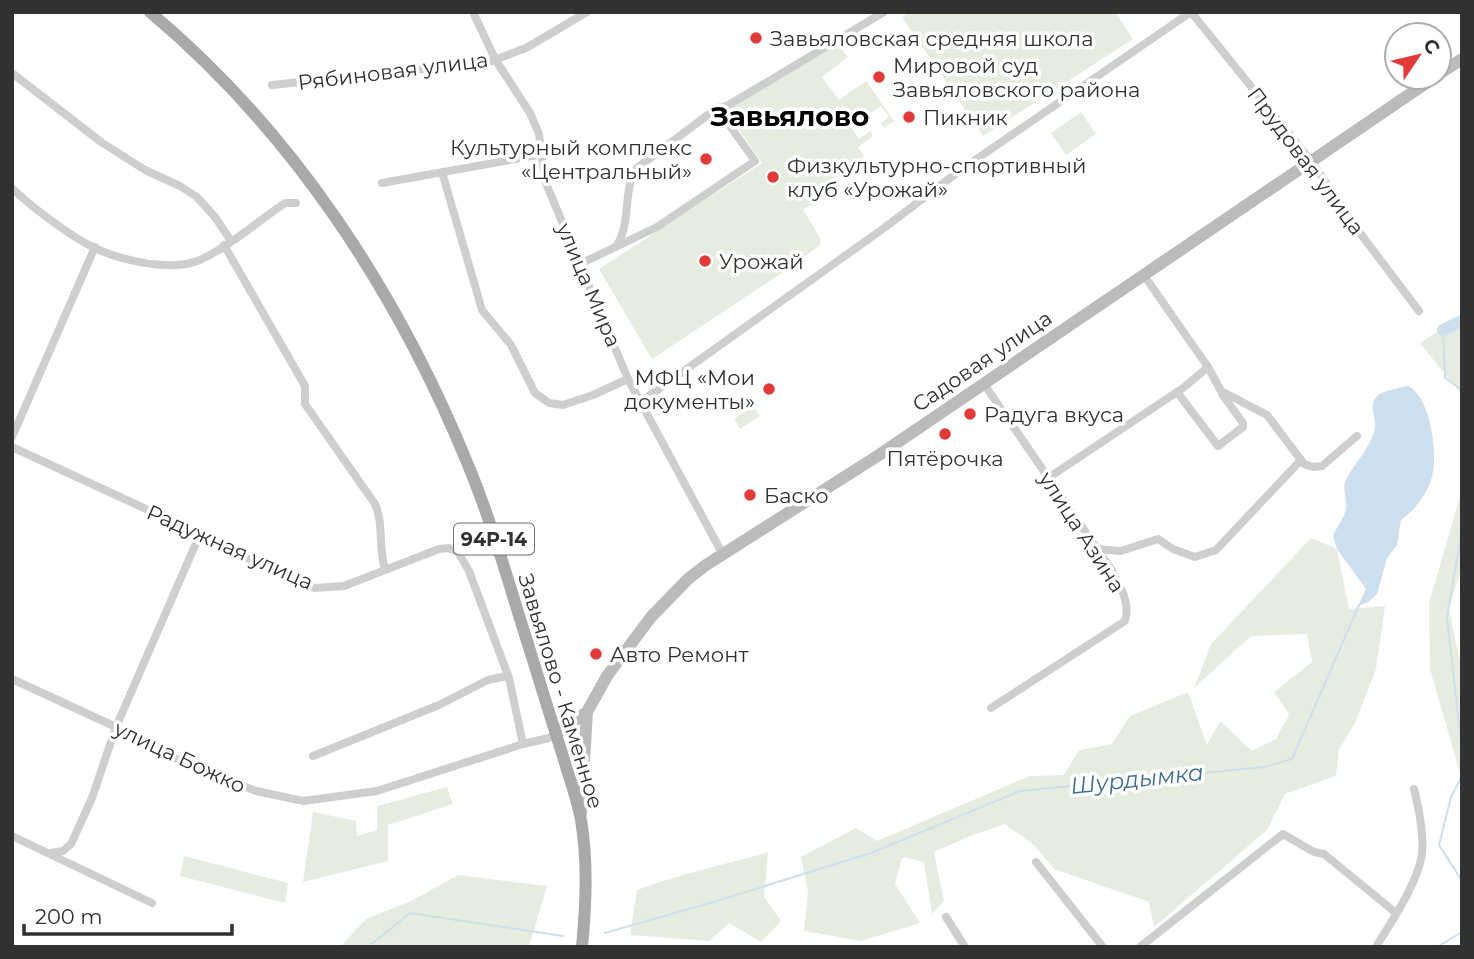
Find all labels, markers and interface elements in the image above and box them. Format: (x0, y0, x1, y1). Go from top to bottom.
north arrow (1383, 21, 1453, 91)
place label: Завьяловская средняя школа (770, 26, 1093, 51)
marker: Завьяловская средняя школа (748, 30, 764, 46)
text: С (1418, 34, 1445, 59)
street label: Рябиновая улица (296, 47, 490, 95)
place label: Мировой суд Завьяловского района (893, 53, 1140, 102)
marker: Мировой суд Завьяловского района (871, 69, 887, 85)
street label: Прудовая улица (1242, 82, 1370, 240)
district label: Завьялово (710, 99, 869, 133)
place label: Пикник (923, 105, 1008, 130)
marker: Пикник (901, 109, 917, 125)
place label: Культурный комплекс «Центральный» (450, 135, 692, 184)
marker: Культурный комплекс «Центральный» (698, 151, 714, 167)
place label: Физкультурно-спортивный клуб «Урожай» (787, 153, 1087, 202)
marker: Физкультурно-спортивный клуб «Урожай» (765, 169, 781, 185)
street label: улица Мира (551, 218, 626, 351)
place label: Урожай (719, 249, 804, 274)
marker: Урожай (697, 253, 713, 269)
street label: Садовая улица (907, 305, 1057, 417)
place label: МФЦ «Мои документы» (624, 365, 755, 414)
marker: МФЦ «Мои документы» (761, 381, 777, 397)
place label: Радуга вкуса (984, 402, 1124, 427)
marker: Радуга вкуса (962, 406, 978, 422)
marker: Пятёрочка (937, 426, 953, 442)
place label: Пятёрочка (886, 446, 1004, 471)
street label: улица Азина (1033, 466, 1130, 597)
place label: Баско (764, 483, 829, 508)
marker: Баско (742, 487, 758, 503)
street label: Радужная улица (143, 499, 317, 595)
road number: 94Р-14 (454, 524, 534, 554)
street label: Завьялово - Каменное (513, 570, 609, 812)
place label: Авто Ремонт (610, 642, 748, 667)
marker: Авто Ремонт (588, 646, 604, 662)
street label: улица Божко (110, 715, 250, 798)
water label: Шурдымка (1069, 758, 1205, 800)
scale bar (24, 892, 233, 936)
text: 200 m (35, 904, 102, 929)

